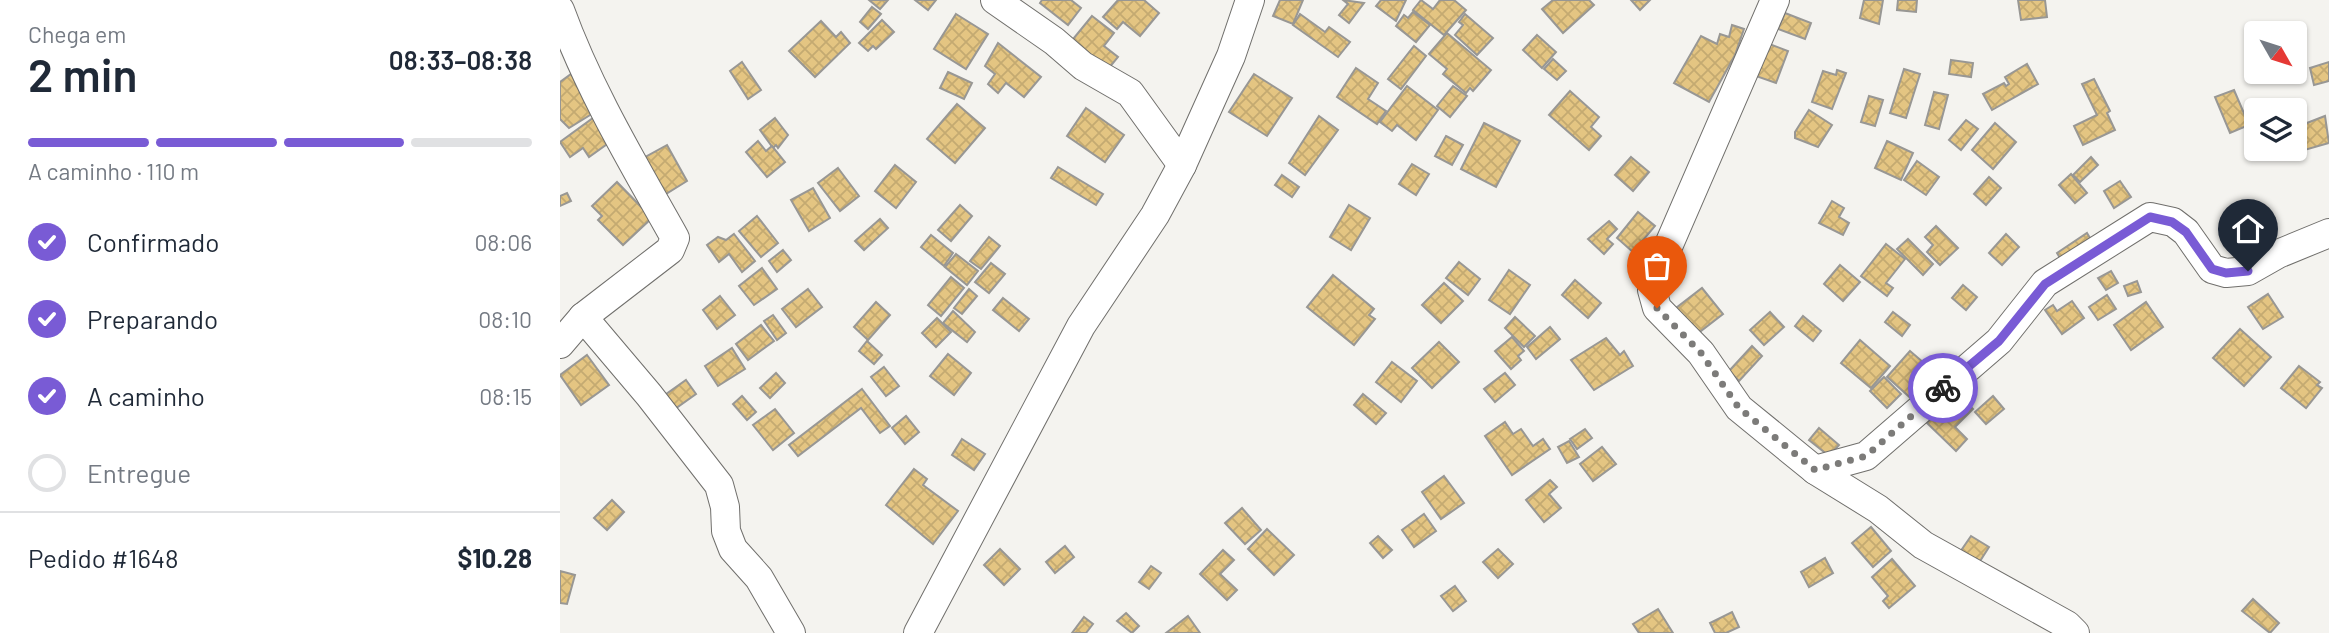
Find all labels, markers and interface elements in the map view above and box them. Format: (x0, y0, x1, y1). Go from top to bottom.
text: Chega em (28, 20, 126, 48)
north arrow (2244, 21, 2306, 84)
map controls (2244, 21, 2307, 161)
text: 08:33–08:38 (389, 44, 532, 75)
text: 2 min (28, 46, 137, 101)
button: layers (2244, 98, 2307, 161)
text: A caminho · 110 m (28, 157, 199, 185)
pin (2218, 199, 2278, 271)
icon: home (2229, 210, 2267, 248)
icon: check (28, 223, 66, 261)
text: Confirmado (87, 226, 219, 257)
text: 08:06 (474, 228, 532, 256)
pin (1627, 236, 1687, 308)
icon: bag (1638, 247, 1676, 285)
icon: check (28, 300, 66, 338)
text: Preparando (87, 303, 218, 334)
text: 08:10 (478, 305, 532, 333)
courier (1908, 353, 1978, 423)
icon: bike (1924, 369, 1962, 407)
icon: check (28, 377, 66, 415)
text: A caminho (87, 380, 205, 411)
text: 08:15 (479, 382, 532, 410)
text: Entregue (87, 457, 191, 488)
text: Pedido #1648 (28, 542, 179, 573)
text: $10.28 (457, 542, 532, 573)

